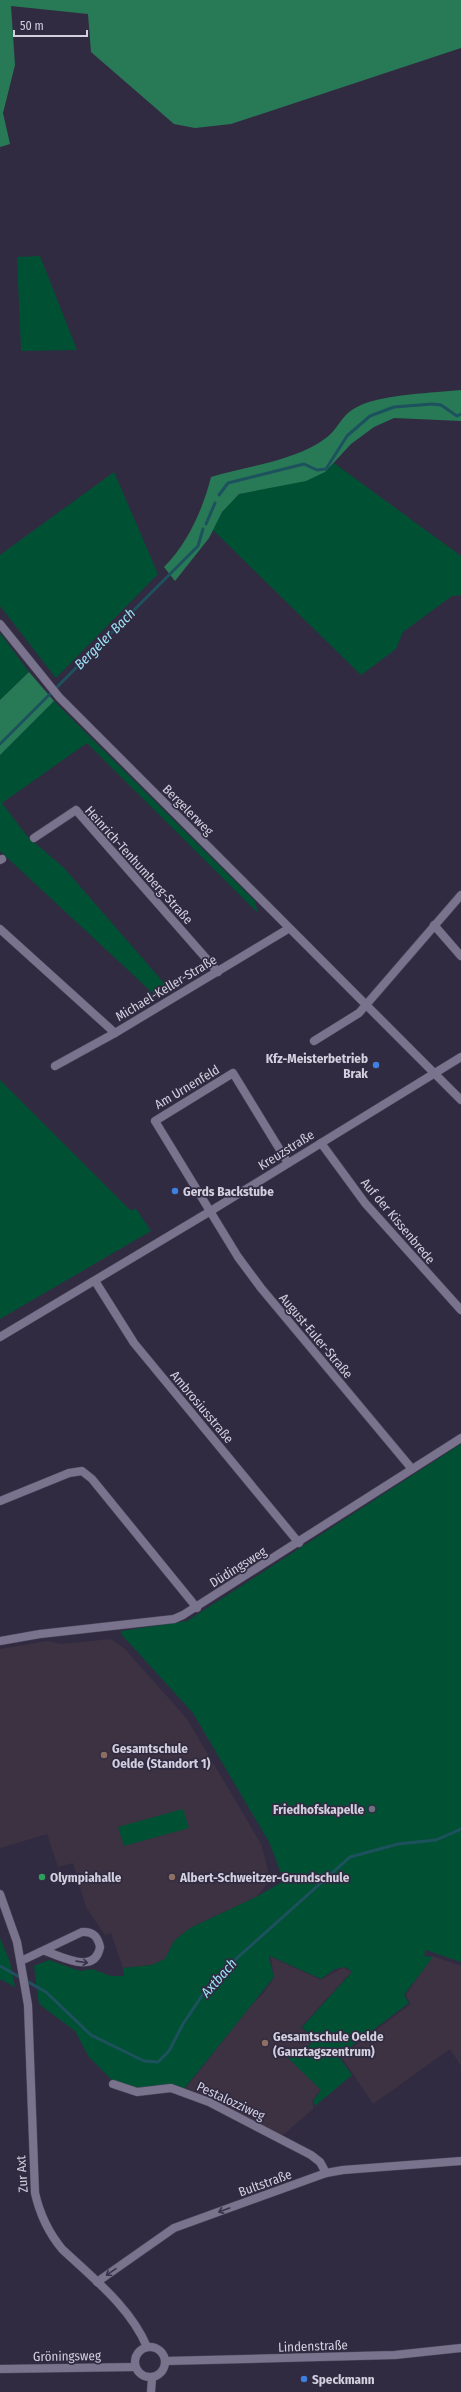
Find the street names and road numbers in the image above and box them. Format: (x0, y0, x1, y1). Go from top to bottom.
street label: Bergelerweg (160, 782, 217, 839)
street label: Heinrich-Tenhumberg-Straße (82, 803, 196, 927)
street label: Michael-Keller-Straße (113, 952, 219, 1024)
street label: Am Urnenfeld (152, 1062, 222, 1112)
street label: Kreuzstraße (255, 1127, 317, 1173)
street label: Auf der Kissenbrede (358, 1175, 438, 1267)
street label: August-Euler-Straße (276, 1291, 356, 1381)
street label: Ambrosiusstraße (167, 1368, 237, 1446)
street label: Düdingsweg (207, 1543, 270, 1590)
street label: Pestalozziweg (195, 2079, 268, 2124)
street label: Zur Axt (13, 2154, 31, 2193)
street label: Bultstraße (236, 2166, 294, 2200)
street label: Lindenstraße (278, 2337, 348, 2355)
street label: Gröningsweg (33, 2348, 102, 2364)

